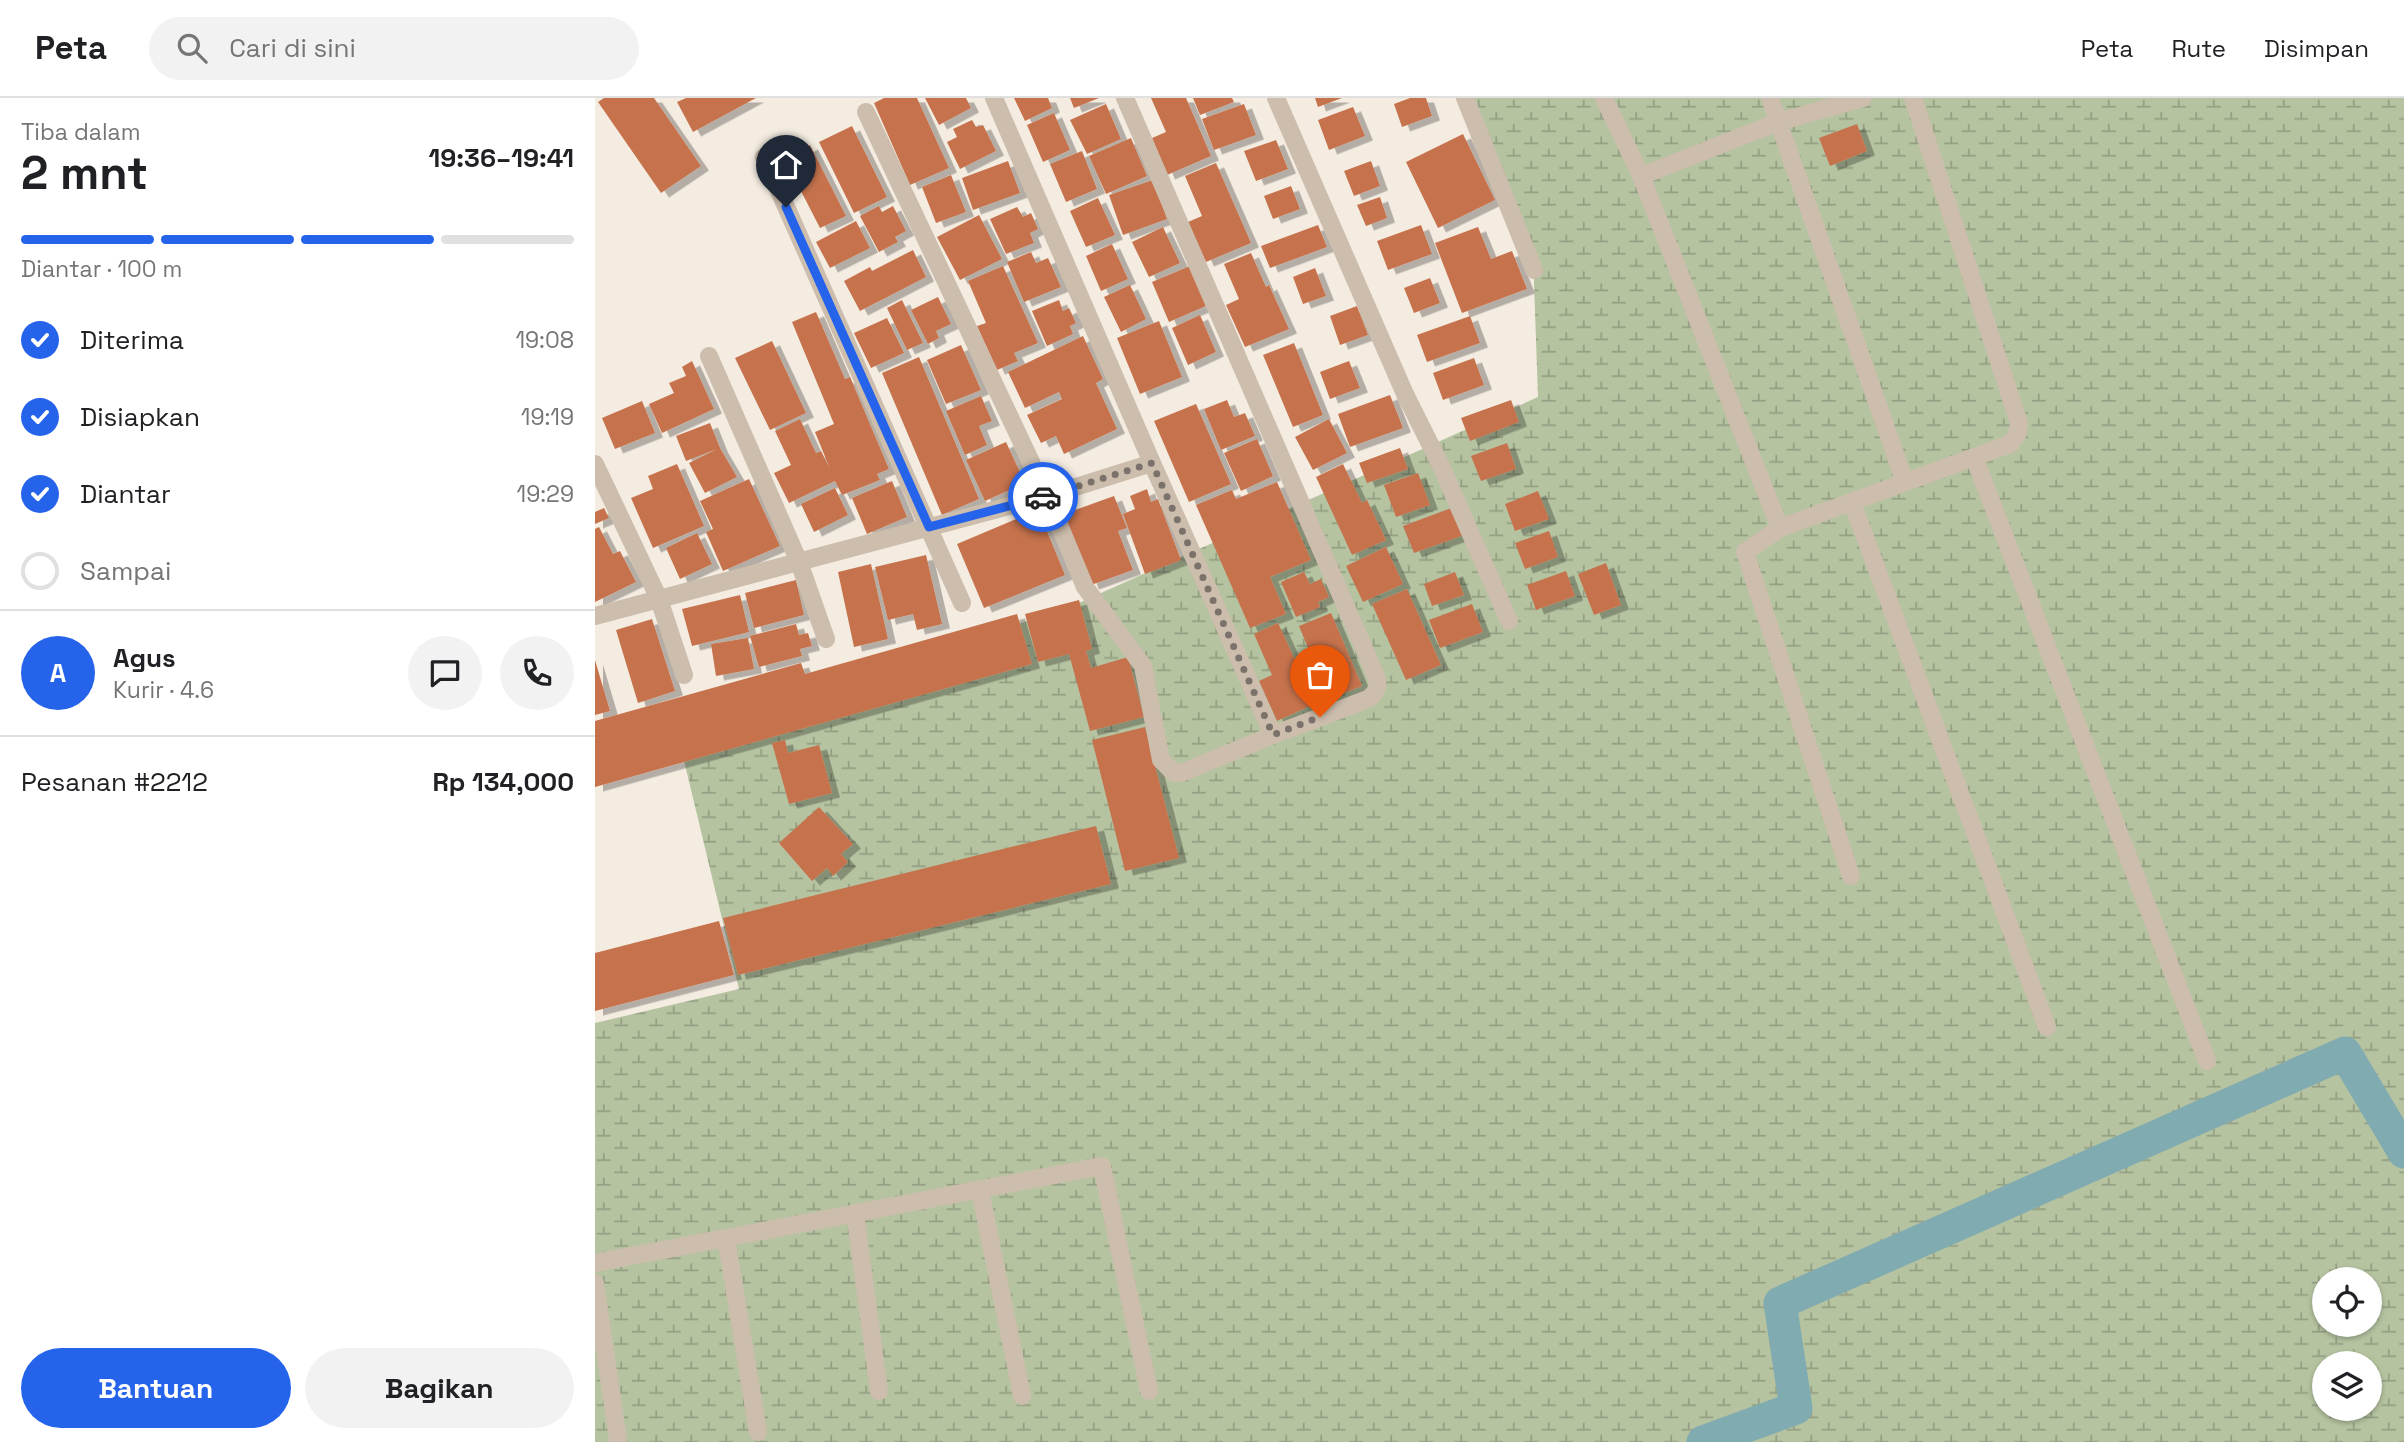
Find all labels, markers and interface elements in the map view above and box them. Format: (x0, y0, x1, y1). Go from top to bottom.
search box (149, 17, 639, 80)
text: Peta (35, 27, 107, 69)
icon: search (173, 29, 211, 67)
text: Cari di sini (229, 31, 356, 65)
text: Peta (2081, 33, 2133, 64)
text: Rute (2171, 33, 2226, 64)
text: Disimpan (2264, 33, 2369, 64)
text: Tiba dalam (21, 117, 141, 147)
pin (756, 135, 816, 207)
text: 19:36–19:41 (429, 141, 574, 175)
text: 2 mnt (21, 144, 148, 202)
icon: home (767, 146, 805, 184)
text: Diantar · 100 m (21, 254, 182, 284)
icon: check (21, 321, 59, 359)
text: Diterima (80, 323, 184, 357)
text: 19:08 (515, 325, 574, 355)
icon: check (21, 398, 59, 436)
text: Disiapkan (80, 400, 200, 434)
text: 19:19 (521, 402, 574, 432)
courier (1008, 462, 1078, 532)
icon: check (21, 475, 59, 513)
text: Diantar (80, 477, 171, 511)
icon: car (1024, 478, 1062, 516)
text: 19:29 (517, 479, 574, 509)
text: Sampai (80, 554, 171, 588)
button: chat (408, 636, 482, 710)
button: phone (500, 636, 574, 710)
text: Agus (113, 641, 176, 675)
pin (1290, 645, 1350, 717)
text: A (50, 656, 66, 690)
icon: bag (1301, 656, 1339, 694)
text: Kurir · 4.6 (113, 675, 214, 705)
text: Pesanan #2212 (21, 765, 208, 799)
text: Rp 134,000 (432, 765, 574, 799)
map controls (2312, 1267, 2382, 1421)
button: locate (2312, 1267, 2382, 1337)
button: Bantuan (21, 1348, 291, 1428)
button: Bagikan (305, 1348, 574, 1428)
button: layers (2312, 1351, 2382, 1421)

